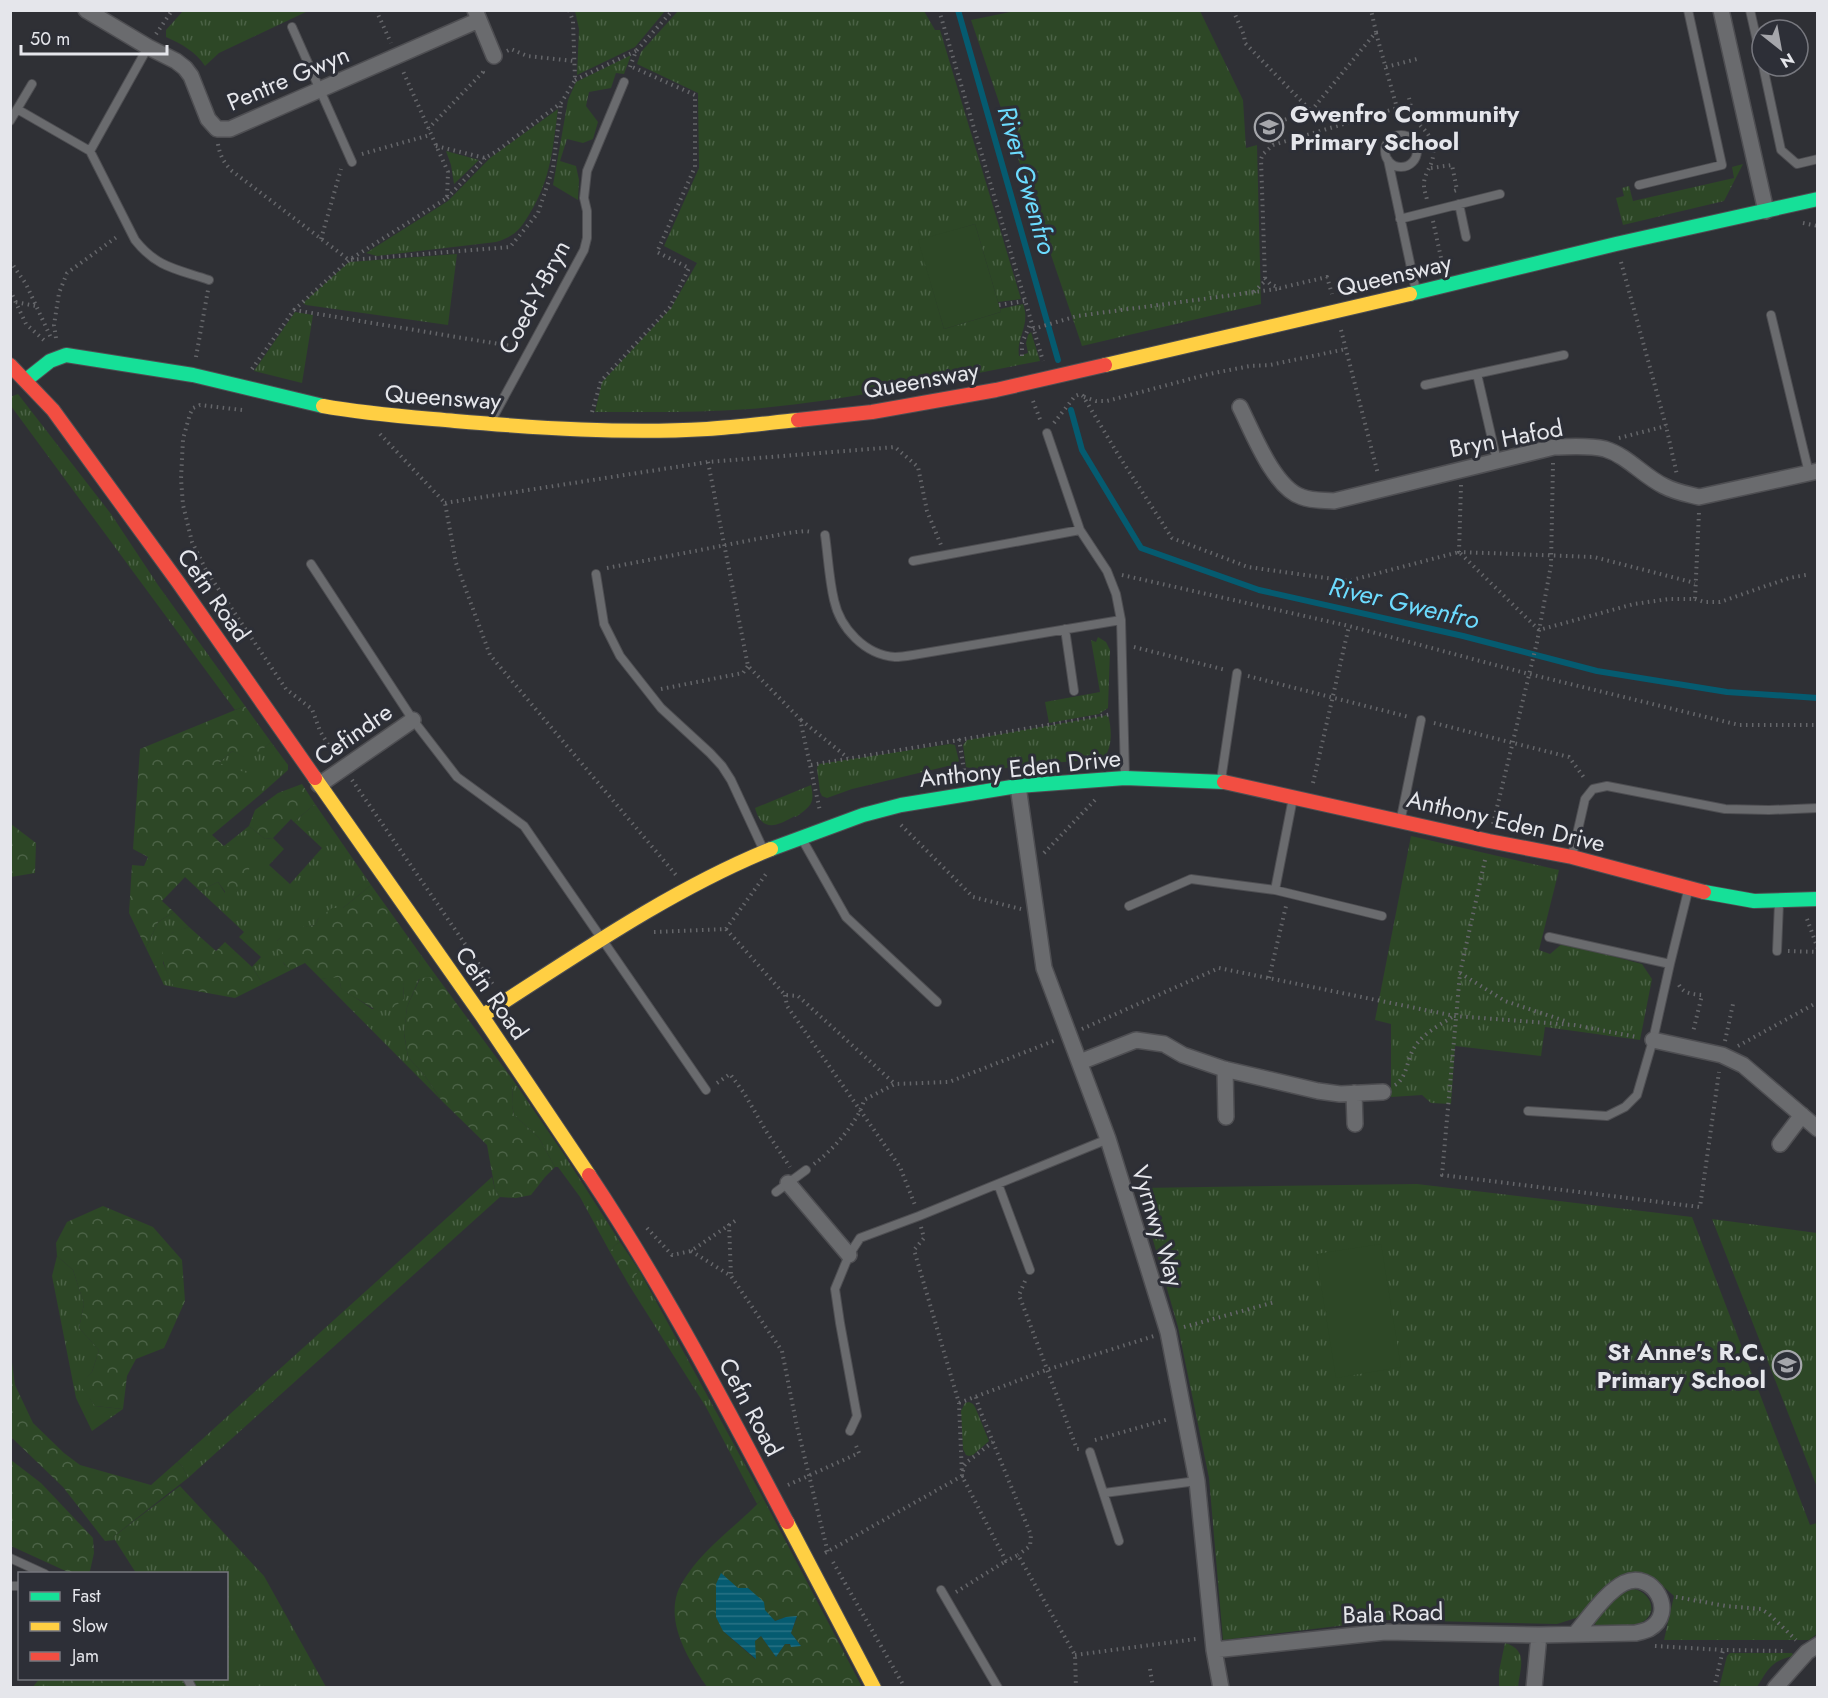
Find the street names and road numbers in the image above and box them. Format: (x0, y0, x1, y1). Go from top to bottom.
street label: Pentre Gwyn (221, 37, 355, 119)
street label: Coed-Y-Bryn (489, 234, 579, 360)
street label: Queensway (1333, 245, 1455, 305)
street label: Queensway (860, 353, 982, 407)
street label: Queensway (384, 375, 503, 419)
street label: Bryn Hafod (1446, 410, 1566, 466)
street label: Cefn Road (169, 541, 259, 649)
street label: Cefindre (307, 694, 399, 774)
street label: Anthony Eden Drive (917, 740, 1123, 796)
street label: Anthony Eden Drive (1403, 781, 1609, 861)
street label: Cefn Road (447, 939, 537, 1047)
street label: Vyrnwy Way (1123, 1161, 1193, 1291)
street label: Cefn Road (710, 1351, 792, 1463)
street label: Bala Road (1342, 1594, 1444, 1632)

